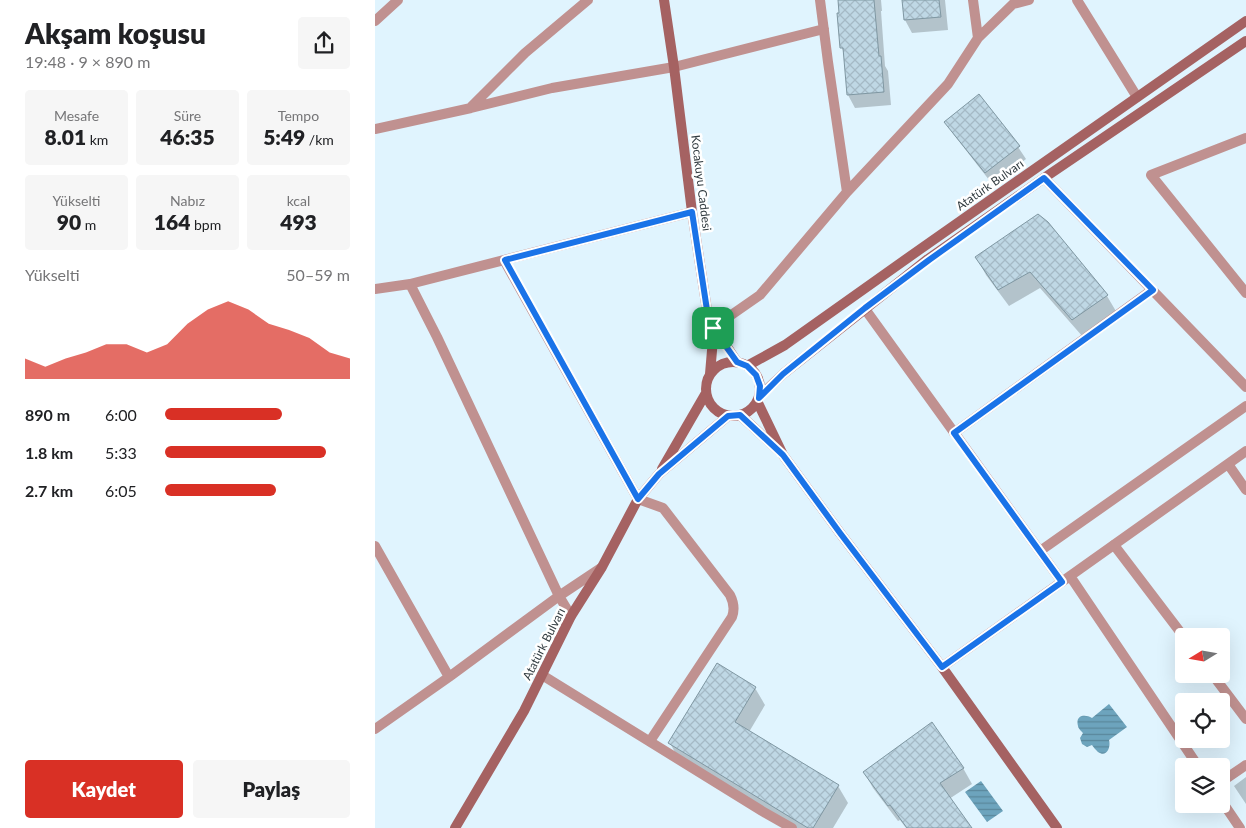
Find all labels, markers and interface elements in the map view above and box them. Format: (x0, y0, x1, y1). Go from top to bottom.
text: Akşam koşusu (25, 16, 206, 50)
button: share (298, 17, 350, 69)
text: 19:48 · 9 × 890 m (25, 52, 150, 71)
text: Mesafe (54, 107, 99, 124)
text: Süre (174, 107, 201, 124)
text: Tempo (278, 107, 319, 124)
text: 8.01 (45, 124, 86, 149)
text: 46:35 (160, 124, 215, 149)
text: 5:49 (263, 124, 305, 149)
text: km (86, 131, 108, 148)
text: /km (305, 131, 334, 148)
street label: Kocakuyu Caddesi (688, 134, 715, 232)
street label: Atatürk Bulvarı (953, 156, 1026, 213)
text: Yükselti (53, 192, 100, 209)
text: Nabız (170, 192, 205, 209)
text: kcal (287, 192, 310, 209)
text: 90 (57, 209, 81, 234)
text: 164 (154, 209, 190, 234)
text: 493 (280, 209, 317, 234)
text: m (81, 216, 96, 233)
text: bpm (190, 216, 221, 233)
text: Yükselti (25, 265, 80, 284)
text: 50–59 m (286, 265, 350, 284)
pin (692, 307, 734, 349)
icon: arrive (699, 314, 727, 342)
text: 890 m (25, 405, 70, 424)
text: 6:00 (105, 405, 137, 424)
text: 1.8 km (25, 443, 73, 462)
text: 5:33 (105, 443, 137, 462)
text: 2.7 km (25, 481, 73, 500)
text: 6:05 (105, 481, 137, 500)
street label: Atatürk Bulvarı (519, 605, 568, 682)
north arrow (1175, 628, 1230, 682)
map controls (1175, 628, 1230, 813)
button: locate (1175, 693, 1230, 748)
button: layers (1175, 758, 1230, 813)
button: Kaydet (25, 760, 183, 818)
button: Paylaş (193, 760, 350, 818)

